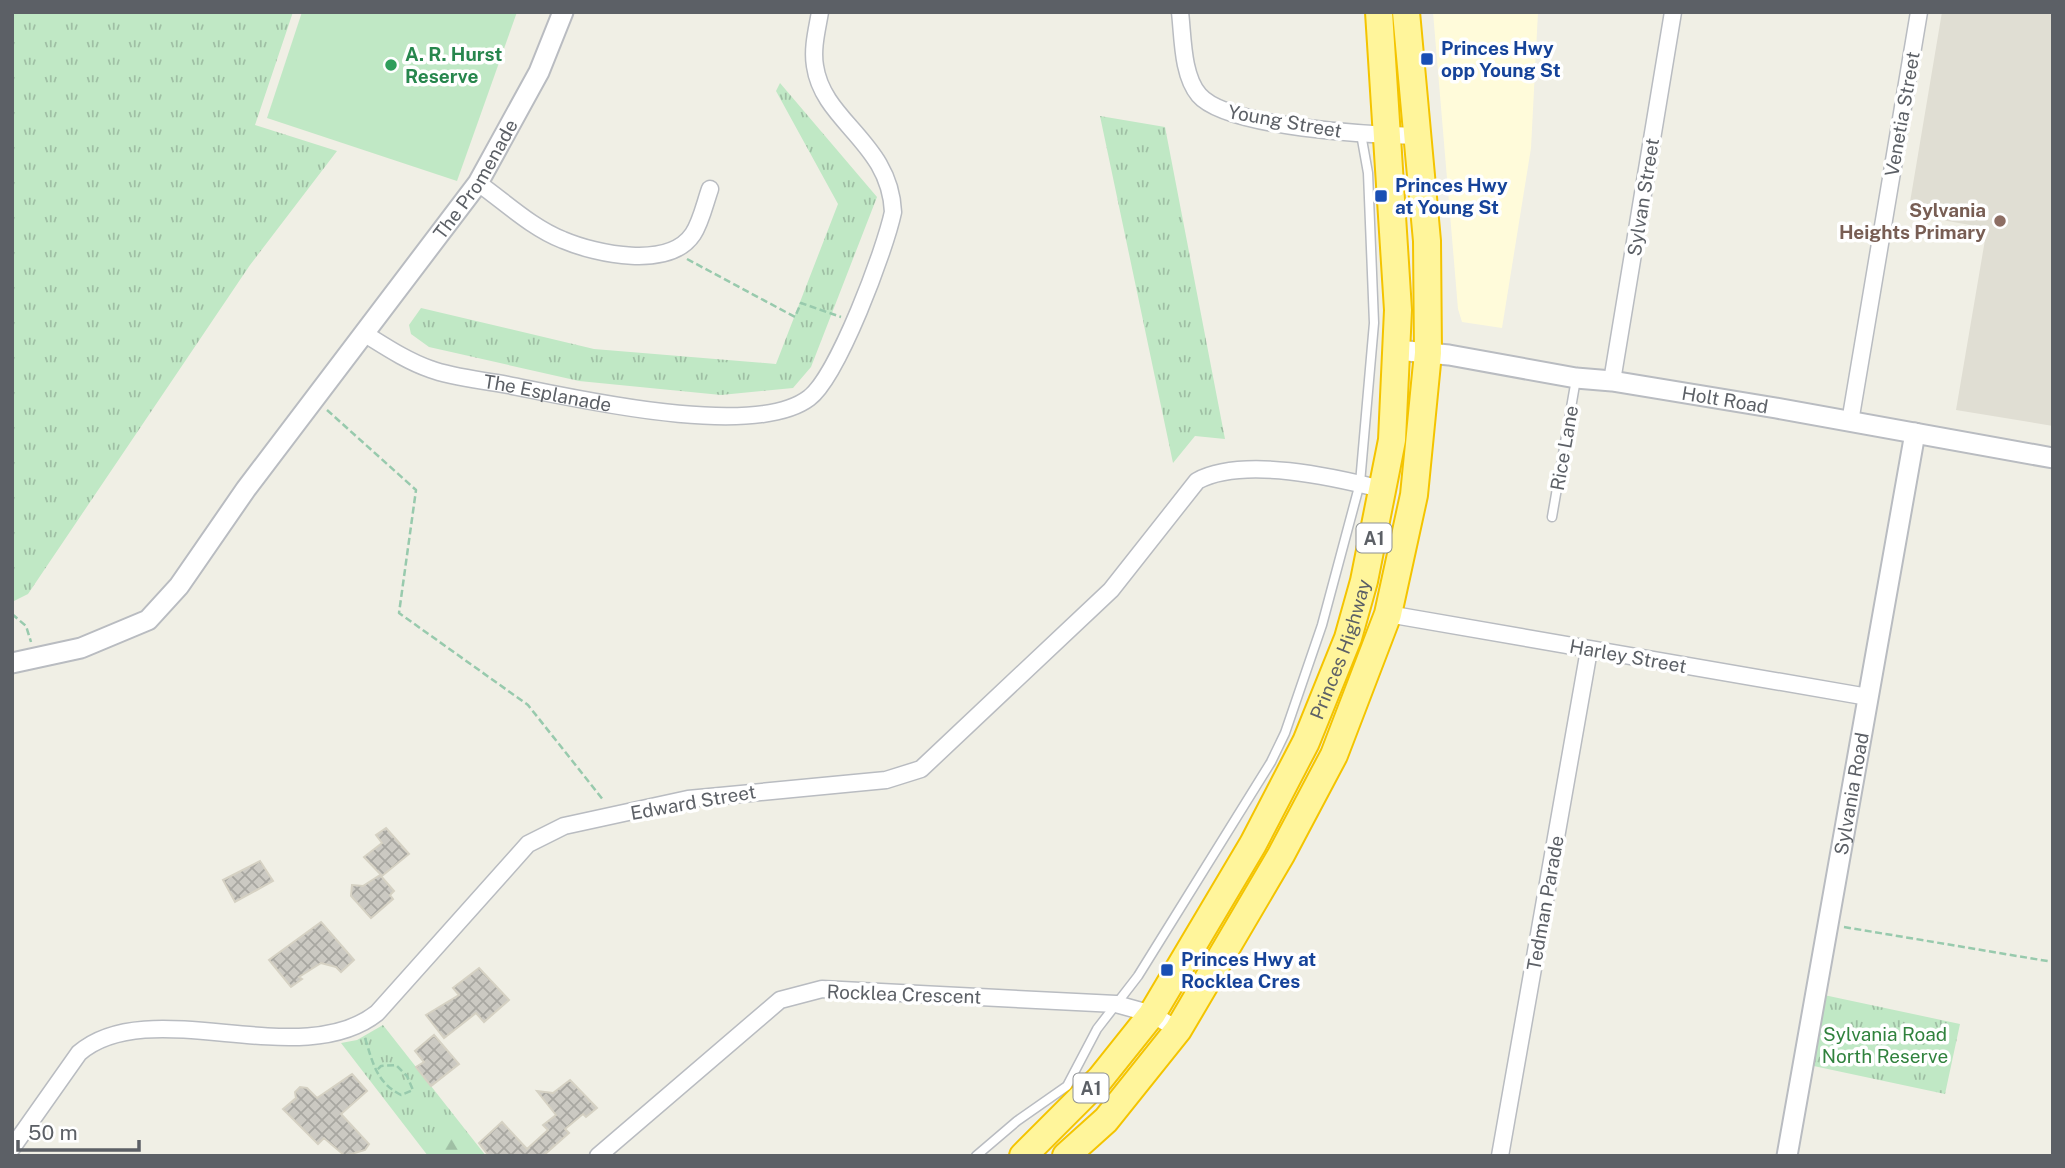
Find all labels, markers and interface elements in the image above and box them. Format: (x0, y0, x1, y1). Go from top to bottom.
place label: Princes Hwy opp Young St (1441, 37, 1561, 81)
place label: A. R. Hurst Reserve (405, 43, 503, 87)
street label: Venetia Street (1880, 50, 1924, 178)
marker: Princes Hwy opp Young St (1419, 51, 1435, 67)
marker: A. R. Hurst Reserve (383, 57, 399, 73)
street label: Young Street (1226, 100, 1344, 142)
street label: The Promenade (429, 115, 522, 243)
street label: Sylvan Street (1623, 136, 1663, 258)
place label: Princes Hwy at Young St (1395, 174, 1508, 218)
marker: Princes Hwy at Young St (1373, 188, 1389, 204)
place label: Sylvania Heights Primary (1839, 199, 1986, 243)
marker: Sylvania Heights Primary (1992, 213, 2008, 229)
street label: The Esplanade (482, 370, 613, 416)
street label: Holt Road (1680, 382, 1770, 418)
street label: Rice Lane (1546, 404, 1582, 492)
road number: A1 (1356, 524, 1392, 552)
street label: Princes Highway (1305, 577, 1375, 722)
street label: Harley Street (1568, 635, 1688, 677)
street label: Sylvania Road (1830, 731, 1873, 857)
street label: Edward Street (629, 780, 757, 824)
street label: Tedman Parade (1522, 834, 1568, 972)
place label: Princes Hwy at Rocklea Cres (1181, 948, 1316, 992)
marker: Princes Hwy at Rocklea Cres (1159, 962, 1175, 978)
street label: Rocklea Crescent (826, 980, 982, 1008)
park label: Sylvania Road North Reserve (1822, 1023, 1948, 1067)
road number: A1 (1074, 1073, 1108, 1102)
scale bar (18, 1108, 138, 1152)
text: 50 m (28, 1120, 78, 1145)

